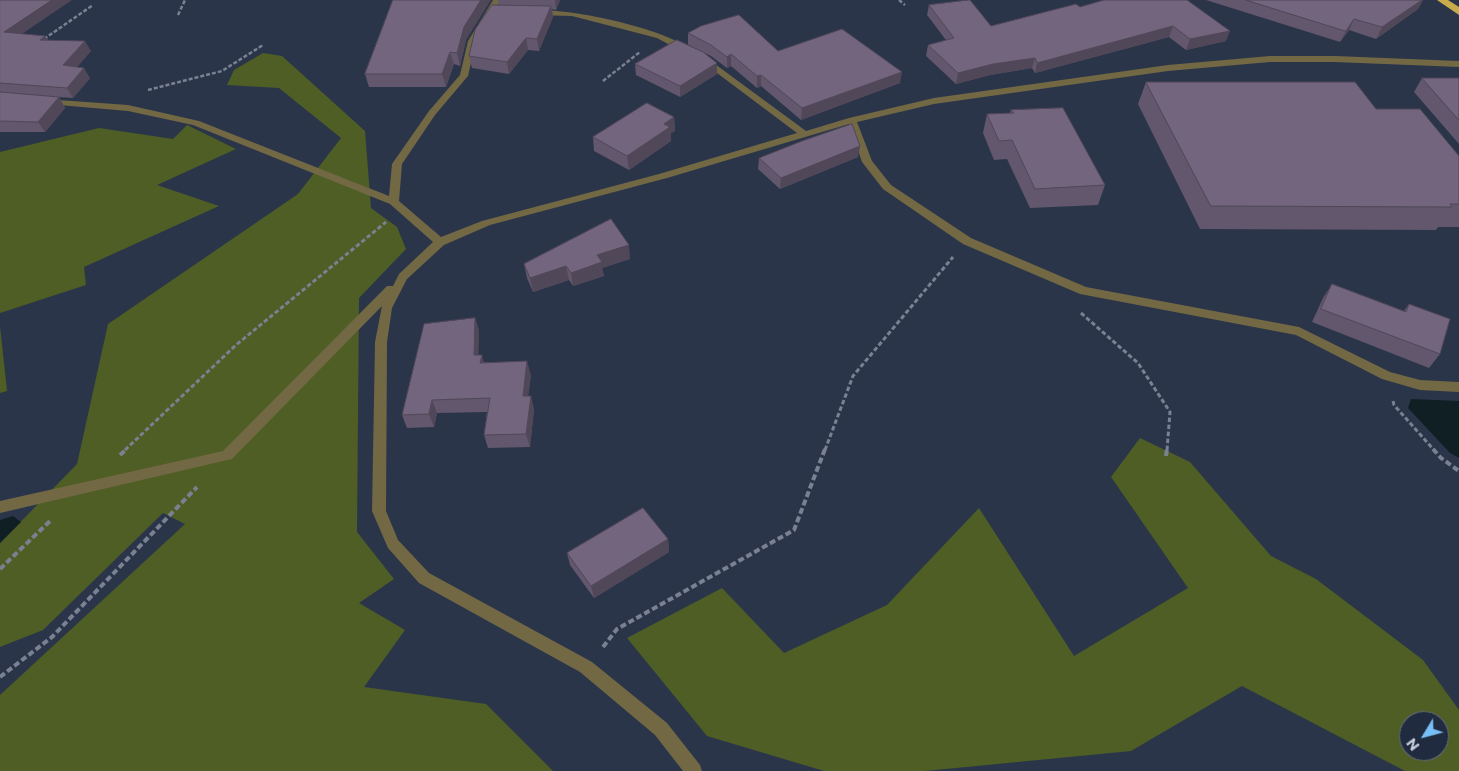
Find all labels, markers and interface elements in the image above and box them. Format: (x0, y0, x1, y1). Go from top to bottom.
north arrow (1399, 711, 1449, 761)
text: N (1402, 734, 1423, 754)

